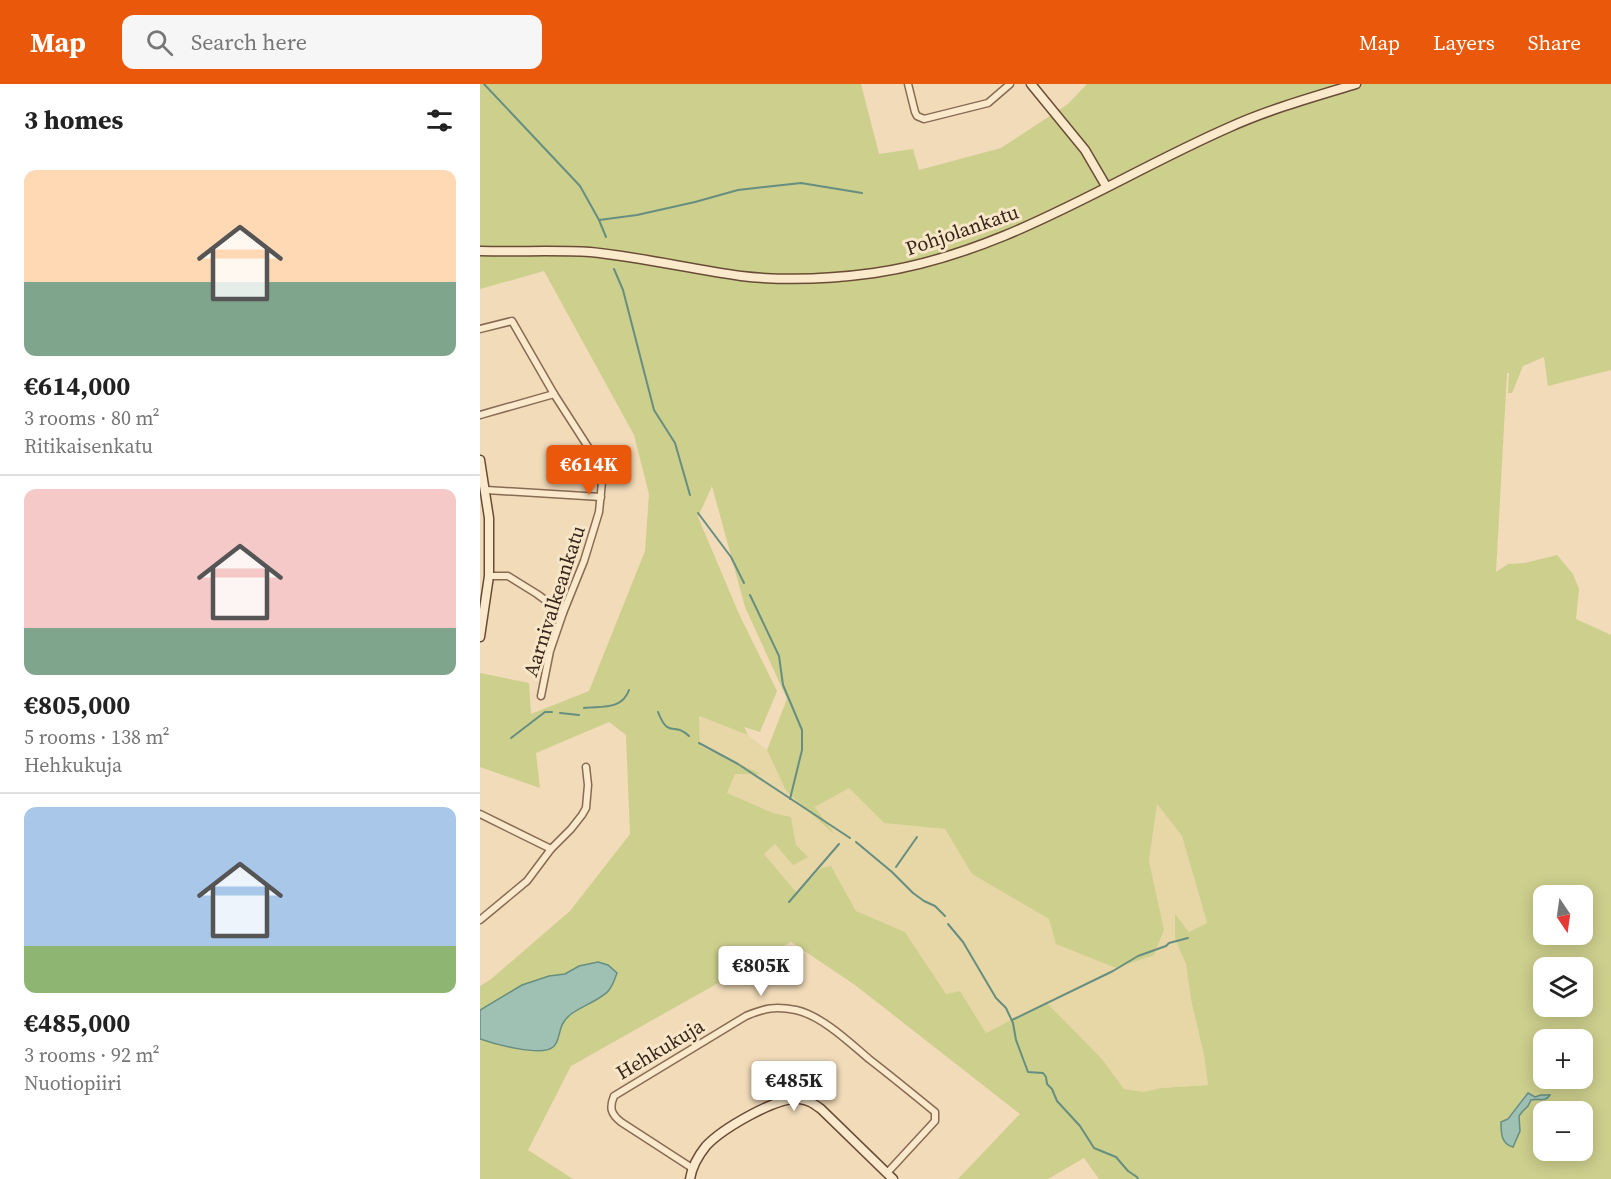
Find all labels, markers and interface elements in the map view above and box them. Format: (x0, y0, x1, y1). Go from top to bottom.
search box (122, 15, 542, 69)
text: Map (30, 23, 86, 61)
icon: search (143, 26, 176, 59)
text: Search here (191, 27, 307, 57)
text: Map (1359, 28, 1400, 57)
text: Layers (1433, 28, 1495, 57)
text: Share (1528, 28, 1581, 57)
text: 3 homes (24, 102, 123, 138)
icon: filters (423, 104, 456, 137)
street label: Pohjolankatu (902, 198, 1022, 262)
icon: home (186, 209, 294, 317)
text: €614,000 (24, 368, 130, 404)
text: 3 rooms · 80 m² (24, 404, 160, 432)
text: Ritikaisenkatu (24, 432, 153, 460)
pin: €614K (547, 445, 631, 496)
text: €614K (560, 450, 618, 478)
street label: Aarnivalkeankatu (516, 522, 592, 680)
icon: home (186, 528, 294, 636)
text: €805,000 (24, 687, 130, 723)
text: 5 rooms · 138 m² (24, 723, 170, 751)
text: Hehkukuja (24, 751, 122, 779)
icon: home (186, 846, 294, 954)
north arrow (1533, 885, 1593, 945)
map controls (1533, 885, 1593, 1161)
pin: €805K (719, 946, 803, 997)
text: €805K (732, 951, 790, 979)
button: layers (1533, 957, 1593, 1017)
text: €485,000 (24, 1005, 130, 1041)
street label: Hehkukuja (611, 1011, 710, 1086)
button: + (1533, 1029, 1593, 1089)
text: 3 rooms · 92 m² (24, 1041, 160, 1069)
pin: €485K (752, 1061, 836, 1112)
text: €485K (765, 1066, 823, 1094)
text: Nuotiopiiri (24, 1069, 122, 1097)
button: − (1533, 1101, 1593, 1161)

